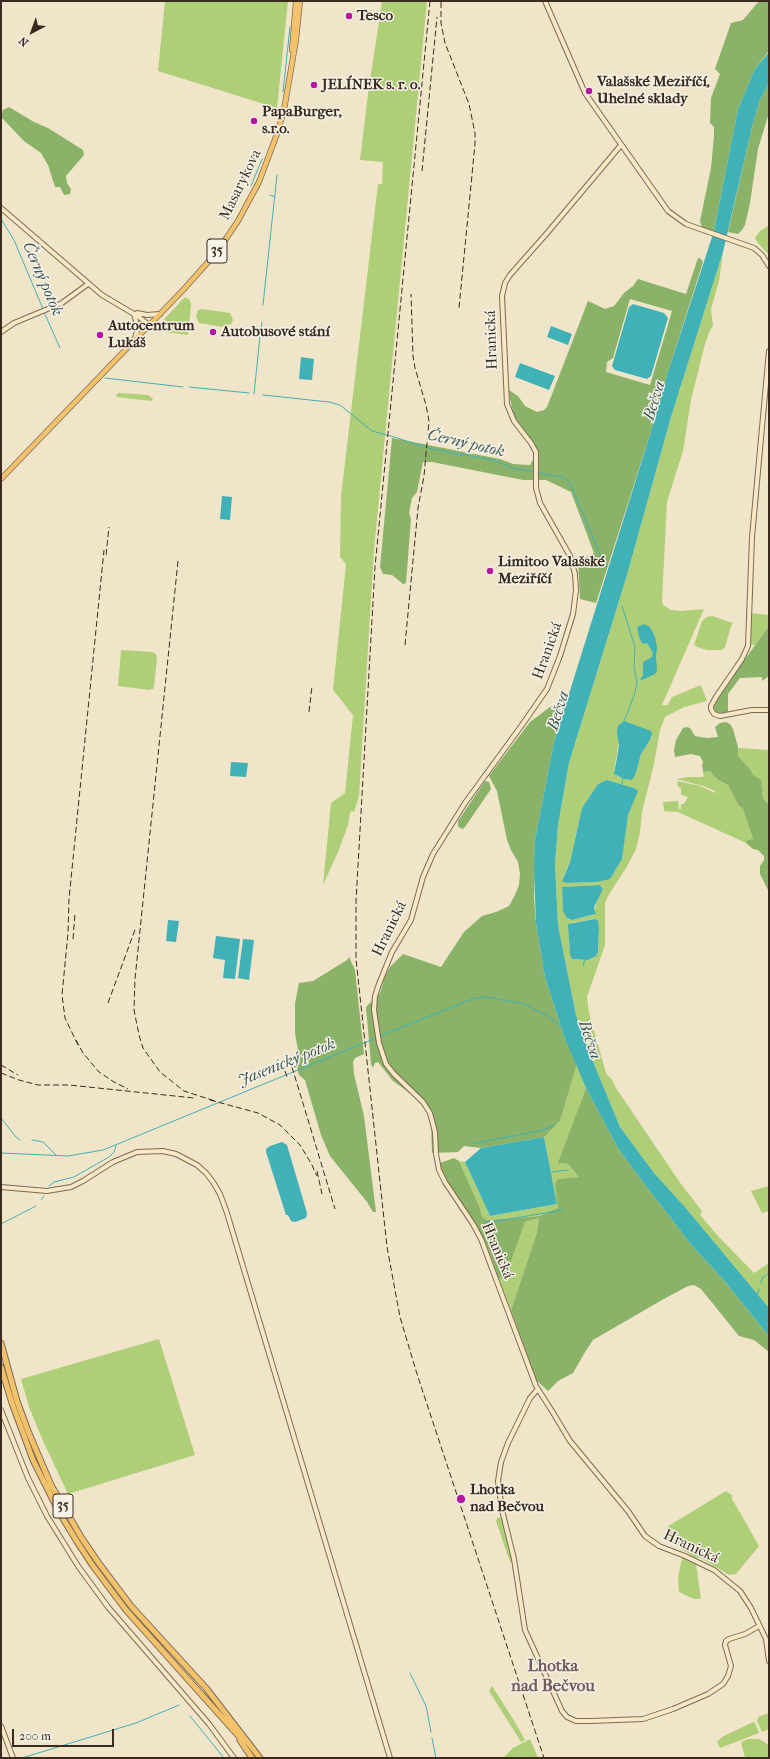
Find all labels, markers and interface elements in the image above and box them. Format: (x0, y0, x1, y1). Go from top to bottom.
place label: Tesco (357, 7, 393, 25)
marker: Tesco (344, 11, 354, 21)
north arrow (12, 12, 52, 52)
text: N (16, 34, 31, 49)
place label: Valašské Meziříčí, Uhelné sklady (597, 73, 710, 108)
place label: JELÍNEK s. r. o. (322, 76, 421, 94)
marker: JELÍNEK s. r. o. (309, 80, 319, 90)
marker: Valašské Meziříčí, Uhelné sklady (584, 86, 594, 96)
place label: PapaBurger, s.r.o. (262, 103, 342, 138)
marker: PapaBurger, s.r.o. (249, 116, 259, 126)
street label: Masarykova (216, 147, 266, 223)
water label: Černý potok (18, 239, 66, 319)
road number: 35 (207, 239, 227, 263)
street label: Hranická (482, 310, 502, 370)
place label: Autocentrum Lukáš (108, 317, 194, 352)
place label: Autobusové stání (221, 323, 330, 341)
marker: Autobusové stání (208, 327, 218, 337)
marker: Autocentrum Lukáš (95, 330, 105, 340)
water label: Bečva (640, 379, 670, 423)
water label: Černý potok (426, 426, 506, 462)
place label: Limitoo Valašské Meziříčí (498, 553, 605, 588)
marker: Limitoo Valašské Meziříčí (485, 566, 495, 576)
street label: Hranická (529, 620, 567, 682)
water label: Bečva (544, 689, 574, 733)
street label: Hranická (369, 898, 411, 960)
water label: Bečva (573, 1018, 605, 1062)
water label: Jasenický potok (235, 1035, 339, 1091)
street label: Hranická (477, 1220, 517, 1282)
place label: Lhotka nad Bečvou (470, 1481, 544, 1516)
marker: Lhotka nad Bečvou (455, 1493, 467, 1505)
road number: 35 (53, 1494, 73, 1518)
street label: Hranická (660, 1526, 722, 1568)
district label: Lhotka nad Bečvou (511, 1657, 595, 1697)
scale bar (14, 1721, 116, 1747)
text: 200 m (19, 1729, 51, 1743)

